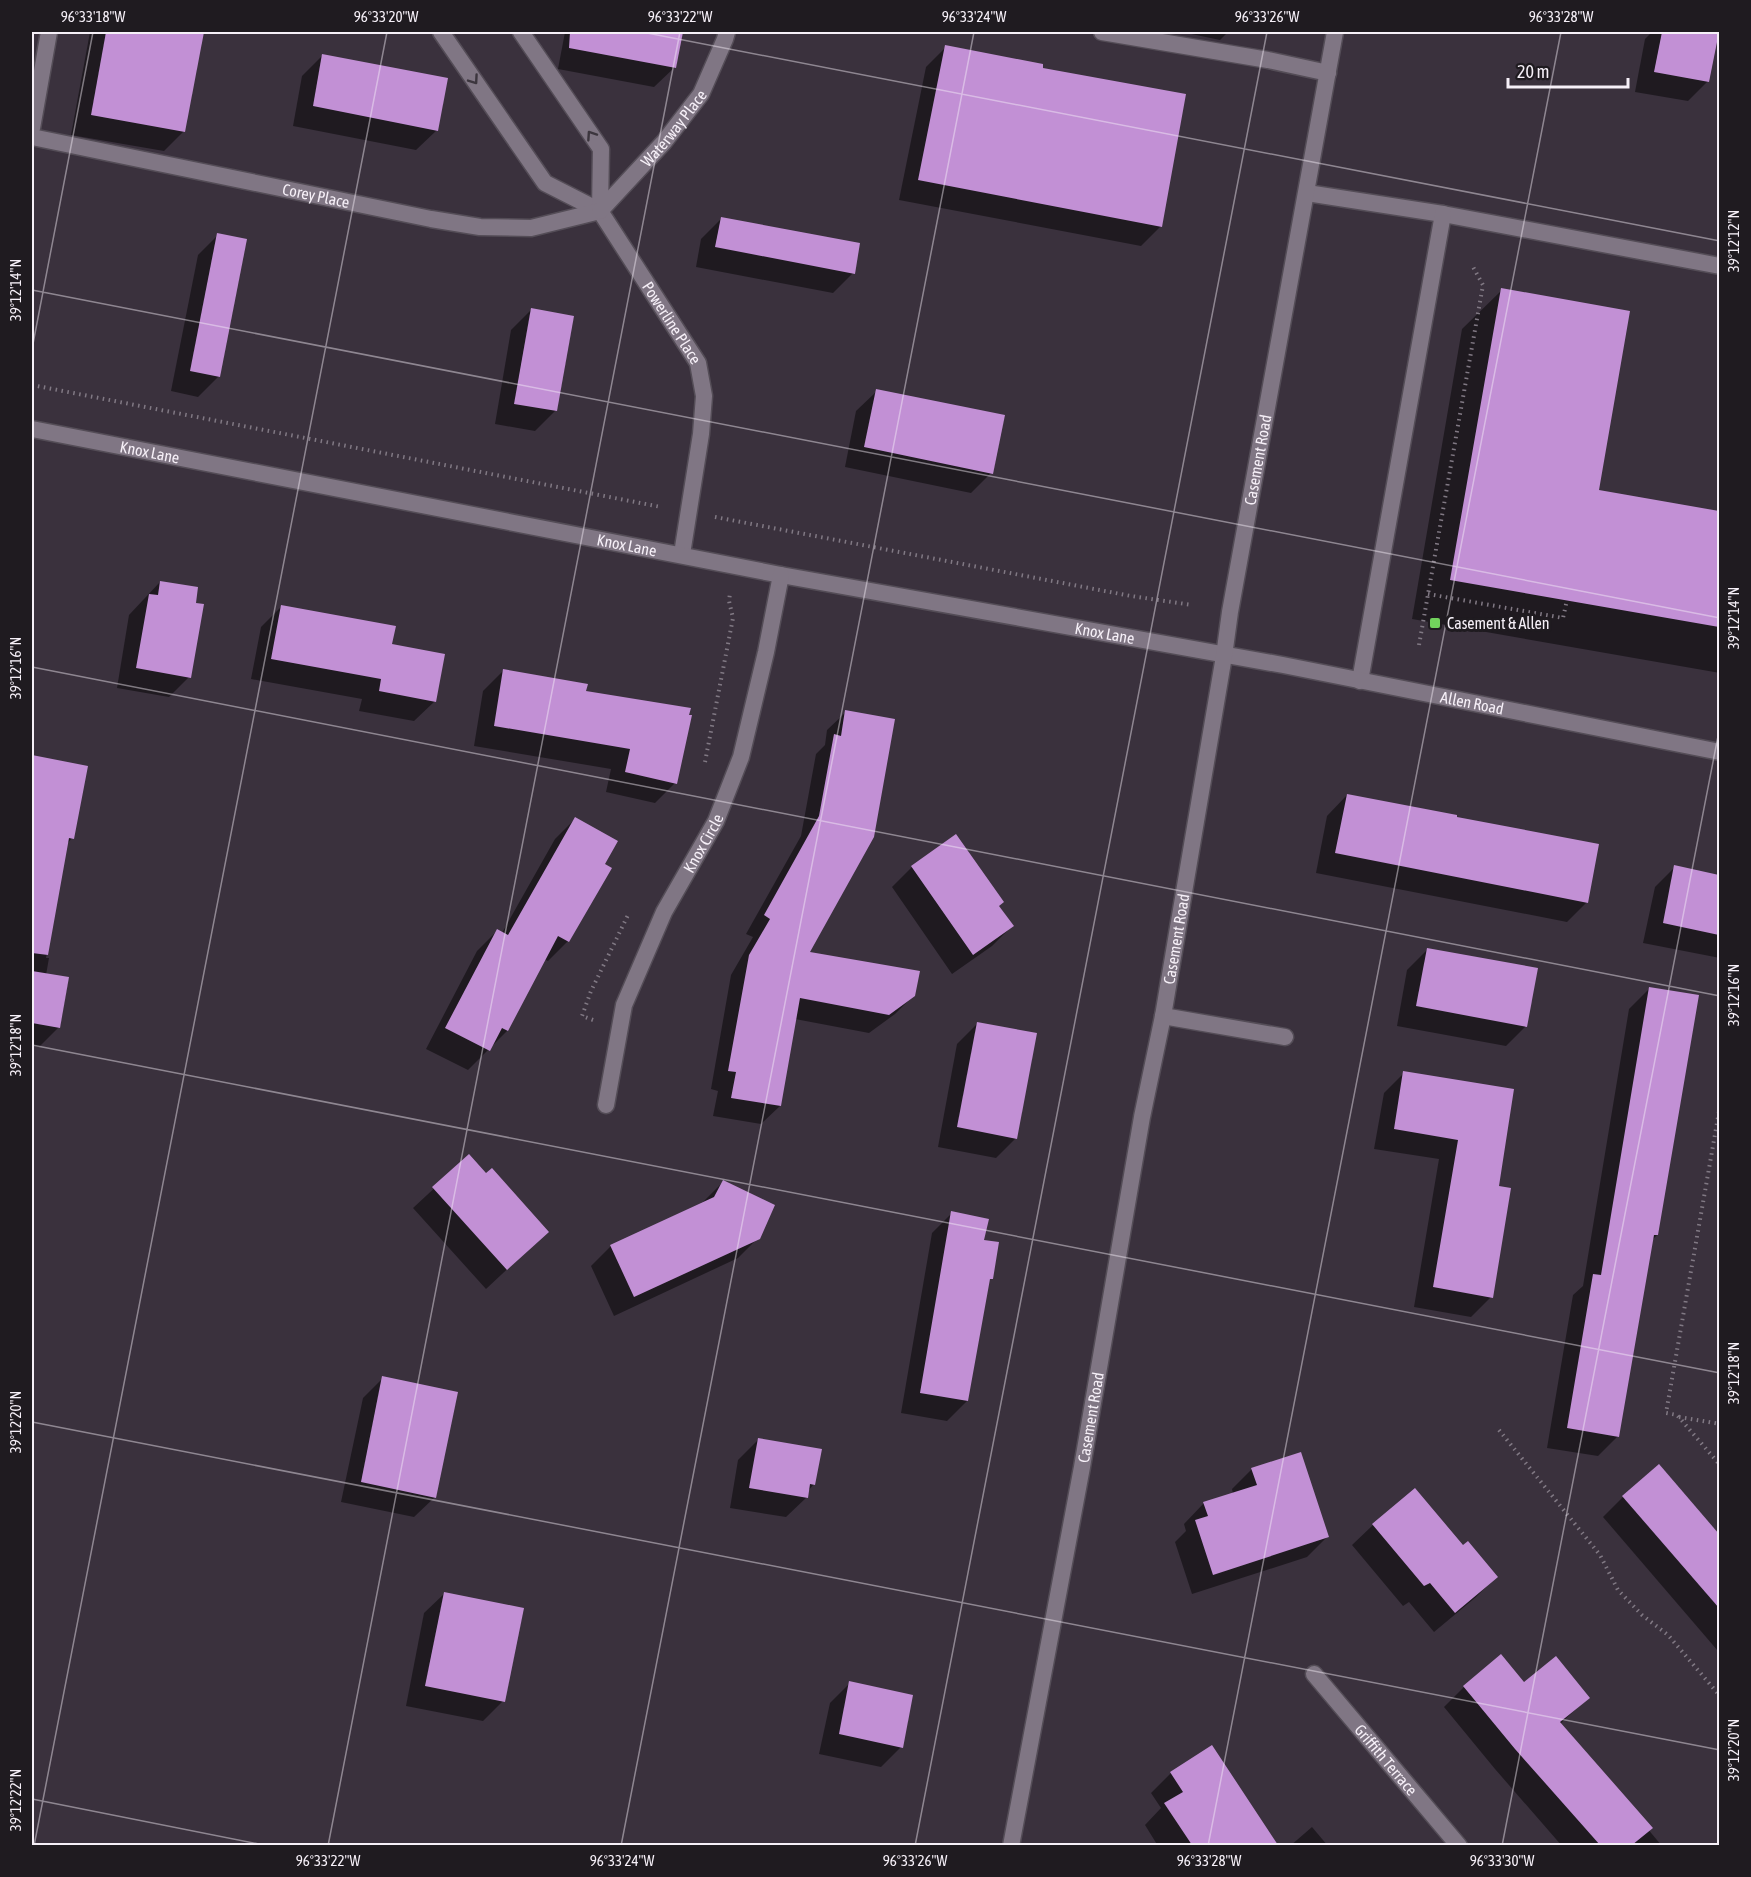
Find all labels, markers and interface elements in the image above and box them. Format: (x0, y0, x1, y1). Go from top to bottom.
text: 96°33'18"W (61, 8, 125, 25)
text: 96°33'20"W (354, 8, 418, 25)
text: 96°33'22"W (648, 8, 712, 25)
text: 96°33'24"W (942, 8, 1006, 25)
text: 96°33'26"W (1235, 8, 1299, 25)
text: 96°33'28"W (1529, 8, 1593, 25)
scale bar (1508, 51, 1628, 89)
text: 20 m (1517, 61, 1549, 82)
one-way arrow (467, 73, 478, 84)
street label: Waterway Place (637, 86, 710, 170)
one-way arrow (587, 130, 598, 141)
street label: Corey Place (281, 180, 351, 211)
text: 39°12'12"N (1725, 210, 1742, 272)
text: 39°12'14"N (7, 259, 24, 321)
street label: Powerline Place (639, 278, 705, 367)
street label: Casement Road (1241, 413, 1275, 507)
street label: Knox Lane (118, 437, 181, 467)
street label: Knox Lane (595, 530, 658, 560)
text: 39°12'14"N (1725, 587, 1742, 649)
place label: Casement & Allen (1447, 614, 1550, 632)
marker: Casement & Allen (1428, 616, 1442, 630)
street label: Knox Lane (1073, 619, 1136, 647)
text: 39°12'16"N (7, 637, 24, 699)
street label: Allen Road (1439, 688, 1505, 718)
street label: Knox Circle (679, 812, 727, 876)
street label: Casement Road (1160, 892, 1193, 986)
text: 39°12'16"N (1725, 964, 1742, 1026)
text: 39°12'18"N (7, 1014, 24, 1076)
text: 39°12'18"N (1725, 1342, 1742, 1404)
street label: Casement Road (1074, 1371, 1107, 1464)
text: 39°12'20"N (7, 1391, 24, 1453)
text: 39°12'20"N (1725, 1719, 1742, 1781)
street label: Griffith Terrace (1351, 1721, 1421, 1799)
text: 39°12'22"N (7, 1769, 24, 1831)
text: 96°33'22"W (296, 1852, 360, 1869)
text: 96°33'24"W (590, 1852, 654, 1869)
text: 96°33'26"W (883, 1852, 947, 1869)
text: 96°33'28"W (1177, 1852, 1241, 1869)
text: 96°33'30"W (1470, 1852, 1534, 1869)

